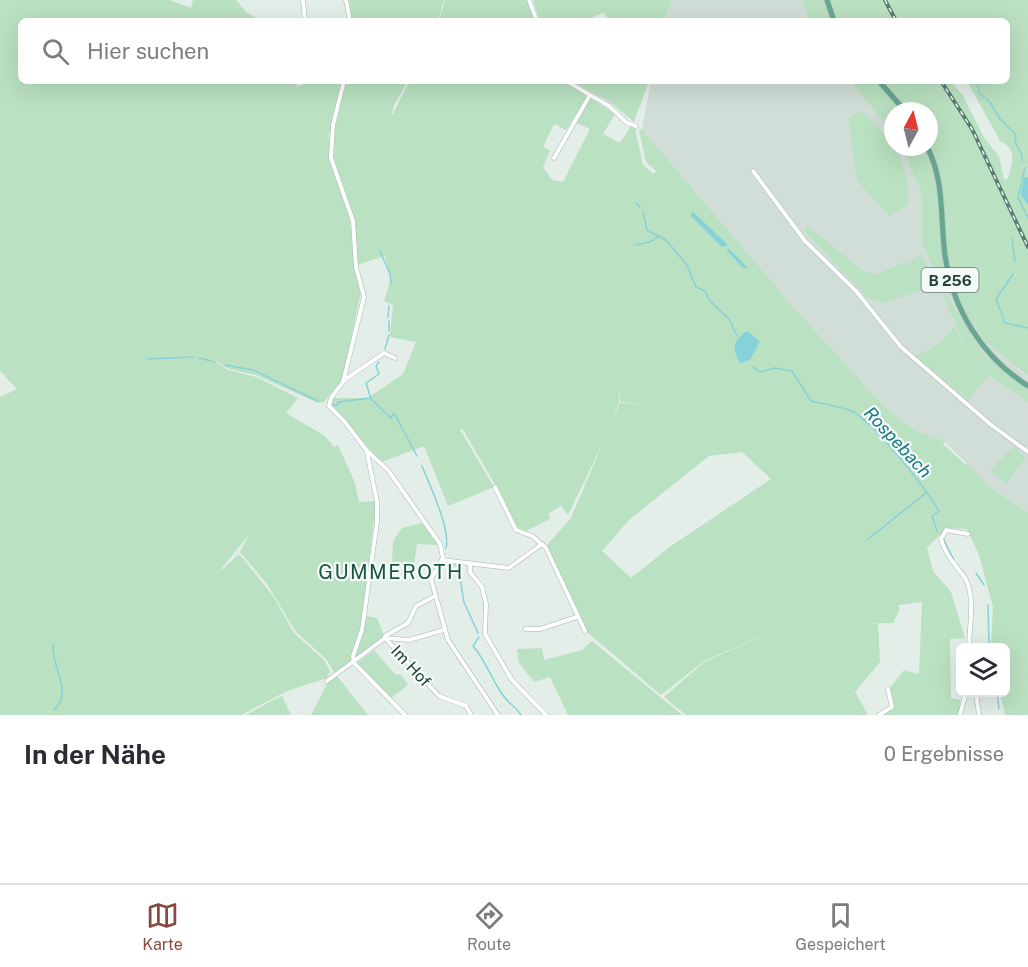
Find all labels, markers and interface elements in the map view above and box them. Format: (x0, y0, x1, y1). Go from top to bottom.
search box (18, 18, 1010, 84)
icon: search (39, 35, 72, 68)
text: Hier suchen (87, 38, 209, 64)
north arrow (884, 102, 938, 156)
road number: B 256 (922, 268, 978, 292)
water label: Rospebach (860, 402, 936, 482)
district label: GUMMEROTH (318, 560, 464, 584)
street label: Im Hof (387, 641, 435, 691)
map controls (956, 643, 1010, 697)
button: layers (956, 643, 1010, 697)
text: In der Nähe (24, 739, 166, 770)
text: 0 Ergebnisse (884, 742, 1004, 766)
tab: Karte (142, 899, 183, 954)
tab: Route (467, 899, 511, 954)
tab: Gespeichert (795, 899, 886, 954)

